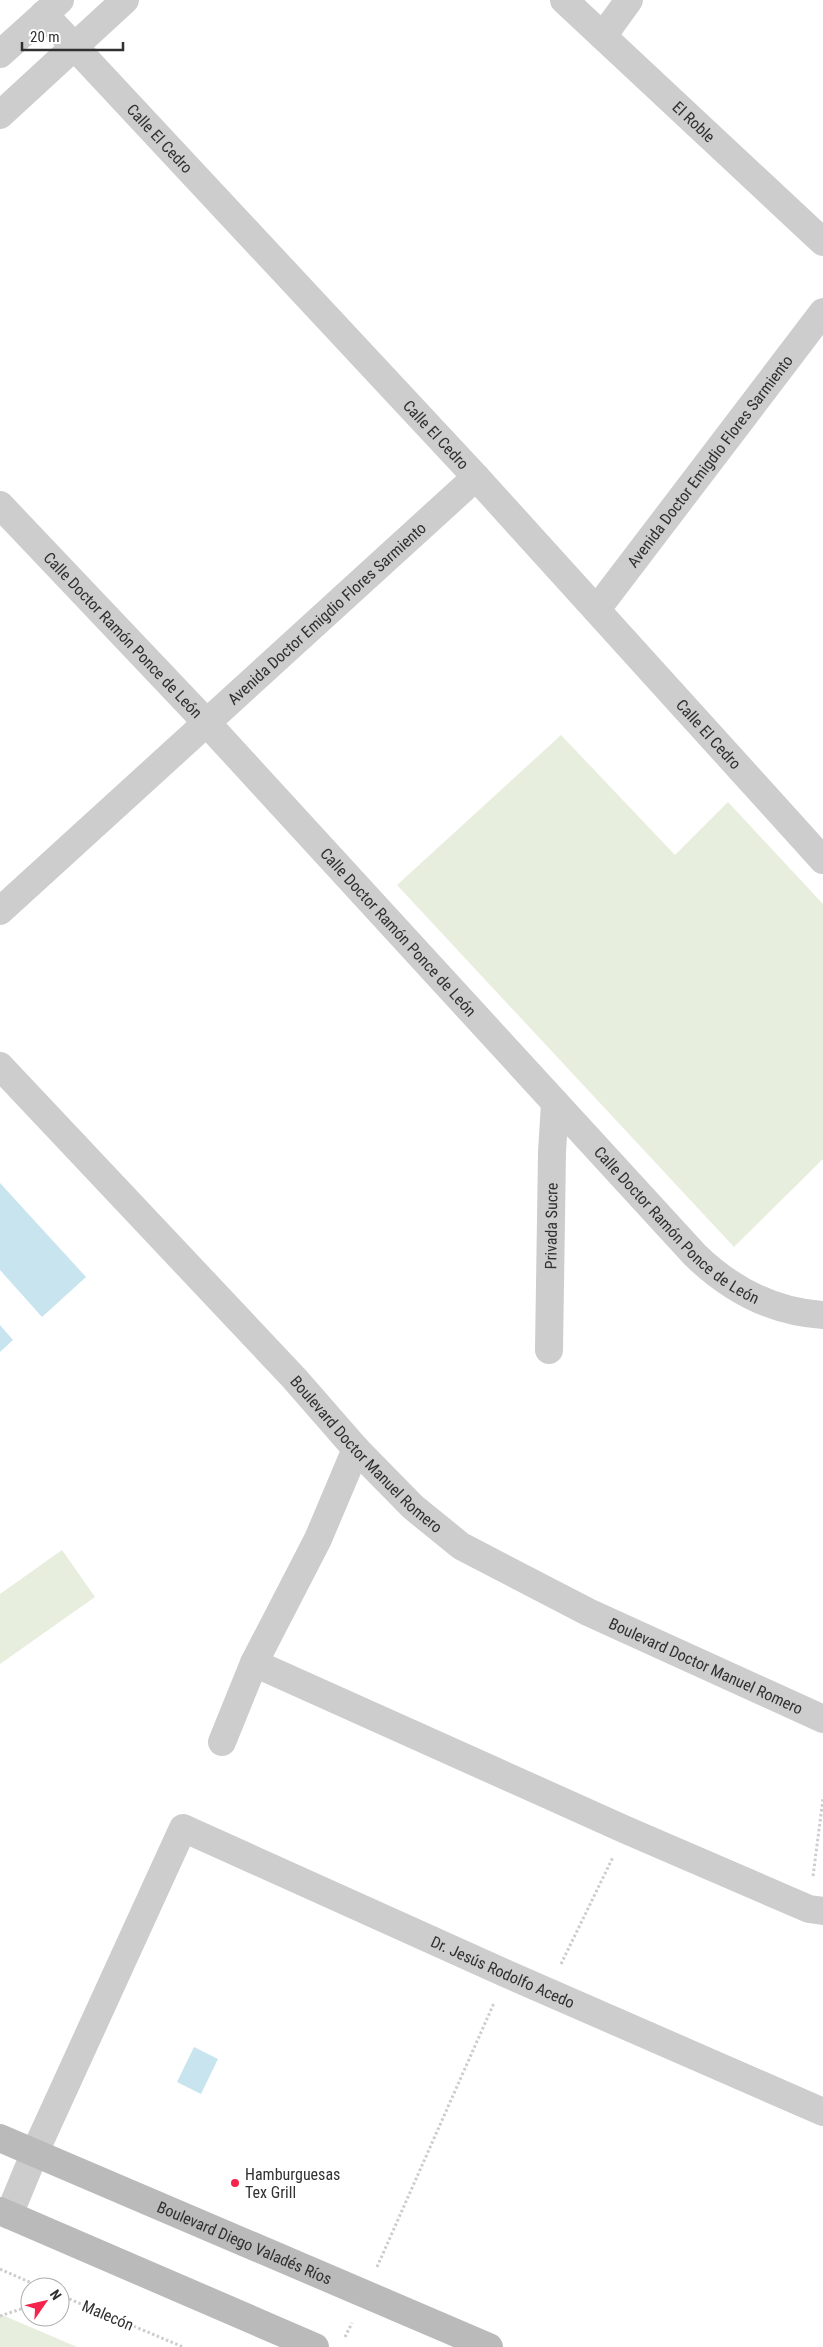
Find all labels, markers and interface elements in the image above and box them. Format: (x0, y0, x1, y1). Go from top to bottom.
scale bar (22, 20, 124, 52)
text: 20 m (30, 28, 60, 46)
street label: El Roble (669, 98, 719, 146)
street label: Calle El Cedro (123, 100, 197, 177)
street label: Avenida Doctor Emigdio Flores Sarmiento (623, 352, 797, 571)
street label: Calle El Cedro (399, 396, 473, 473)
street label: Avenida Doctor Emigdio Flores Sarmiento (224, 518, 430, 709)
street label: Calle Doctor Ramón Ponce de León (40, 548, 206, 722)
street label: Calle El Cedro (672, 695, 745, 773)
street label: Calle Doctor Ramón Ponce de León (316, 844, 480, 1020)
street label: Calle Doctor Ramón Ponce de León (590, 1142, 762, 1308)
street label: Privada Sucre (541, 1183, 562, 1270)
street label: Boulevard Doctor Manuel Romero (286, 1372, 446, 1537)
street label: Boulevard Doctor Manuel Romero (606, 1614, 806, 1719)
street label: Dr. Jesús Rodolfo Acedo (428, 1932, 577, 2012)
place label: Hamburguesas Tex Grill (245, 2165, 340, 2202)
marker: Hamburguesas Tex Grill (229, 2177, 241, 2189)
street label: Boulevard Diego Valadés Ríos (154, 2197, 335, 2289)
north arrow (20, 2277, 70, 2327)
text: N (47, 2287, 65, 2303)
street label: Malecón (79, 2296, 136, 2335)

